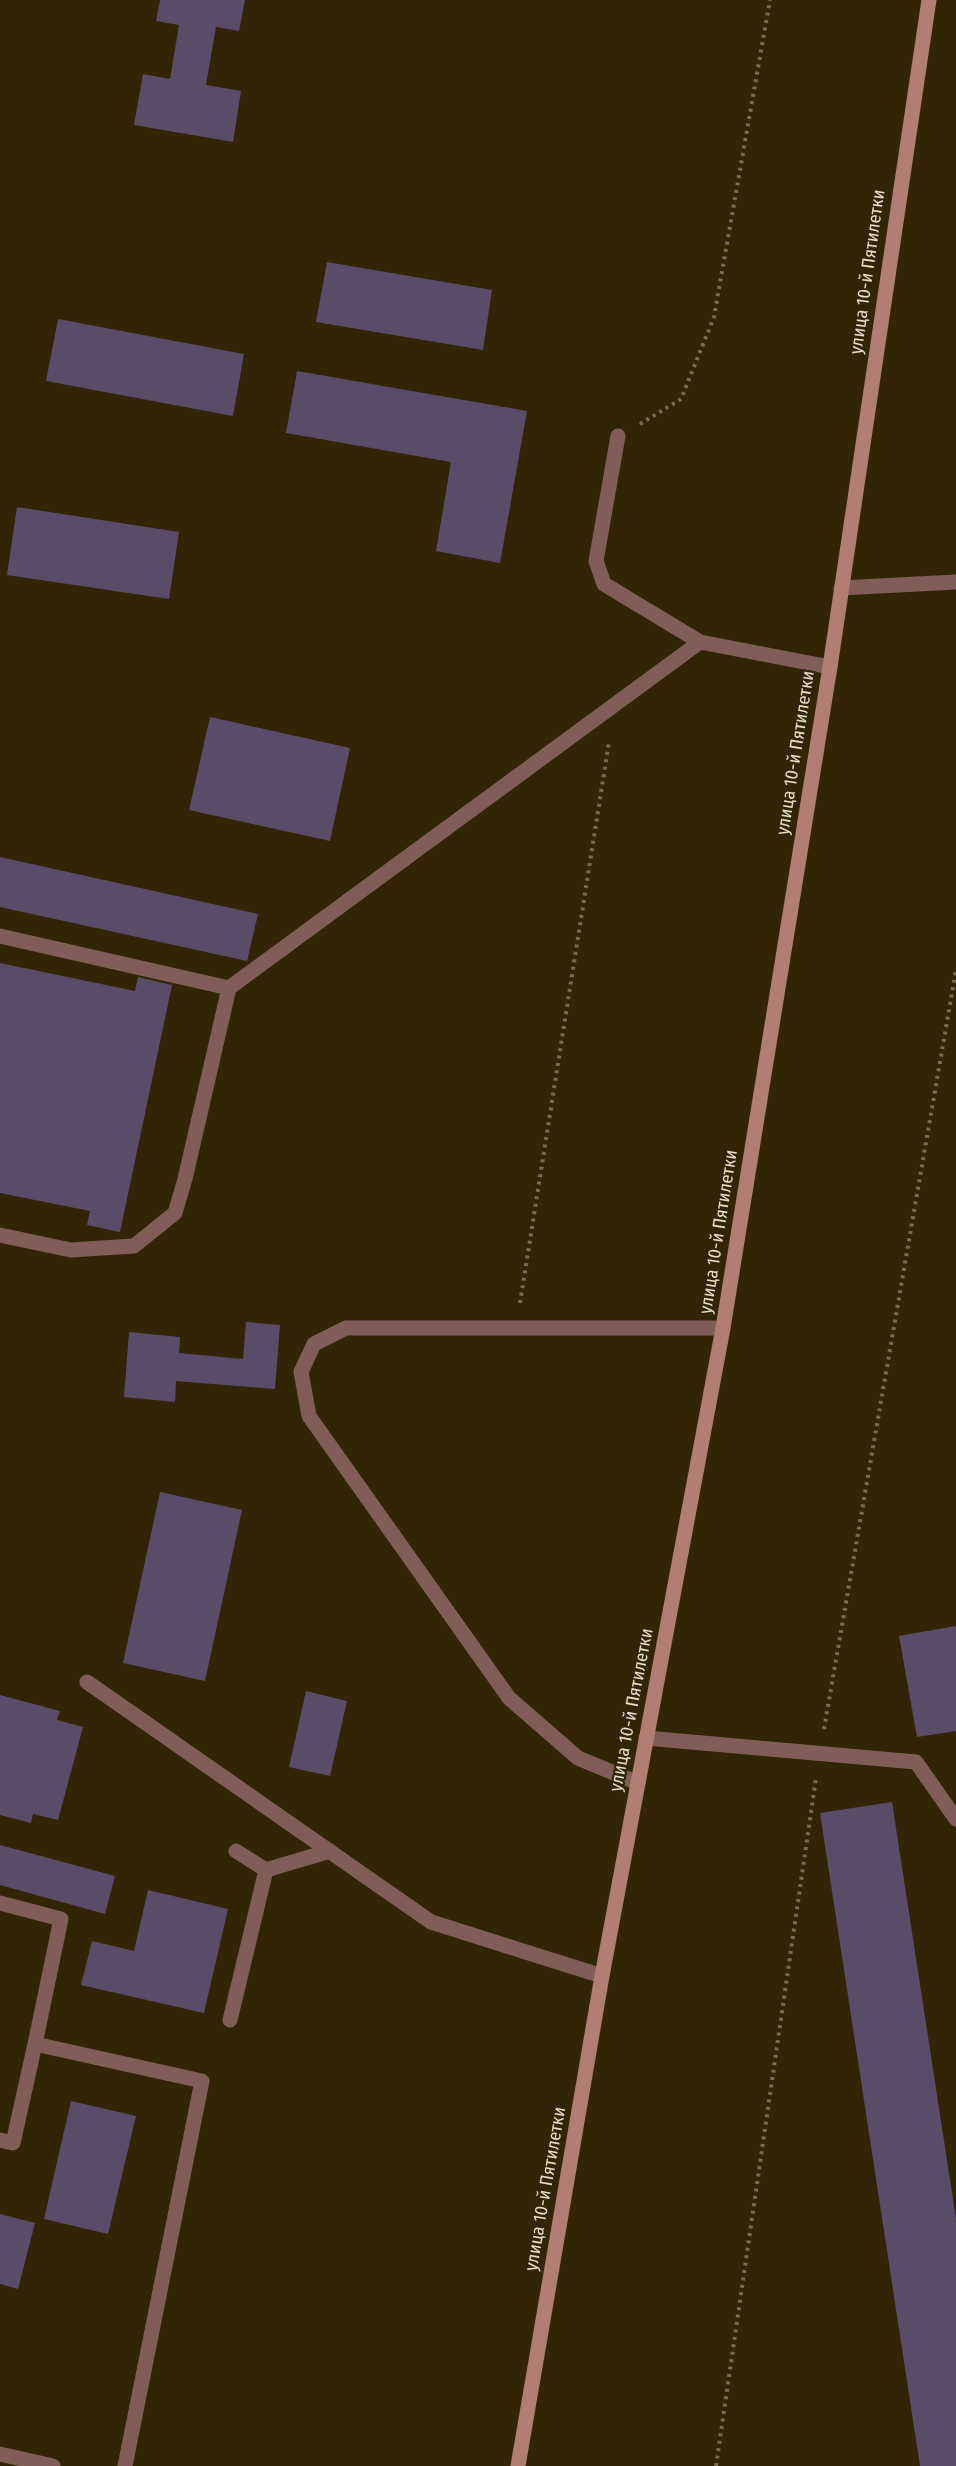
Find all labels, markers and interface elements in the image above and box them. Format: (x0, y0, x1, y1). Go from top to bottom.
street label: улица 10-й Пятилетки (846, 188, 890, 356)
street label: улица 10-й Пятилетки (772, 669, 820, 837)
street label: улица 10-й Пятилетки (695, 1148, 743, 1316)
street label: улица 10-й Пятилетки (606, 1626, 658, 1794)
street label: улица 10-й Пятилетки (521, 2105, 571, 2273)

